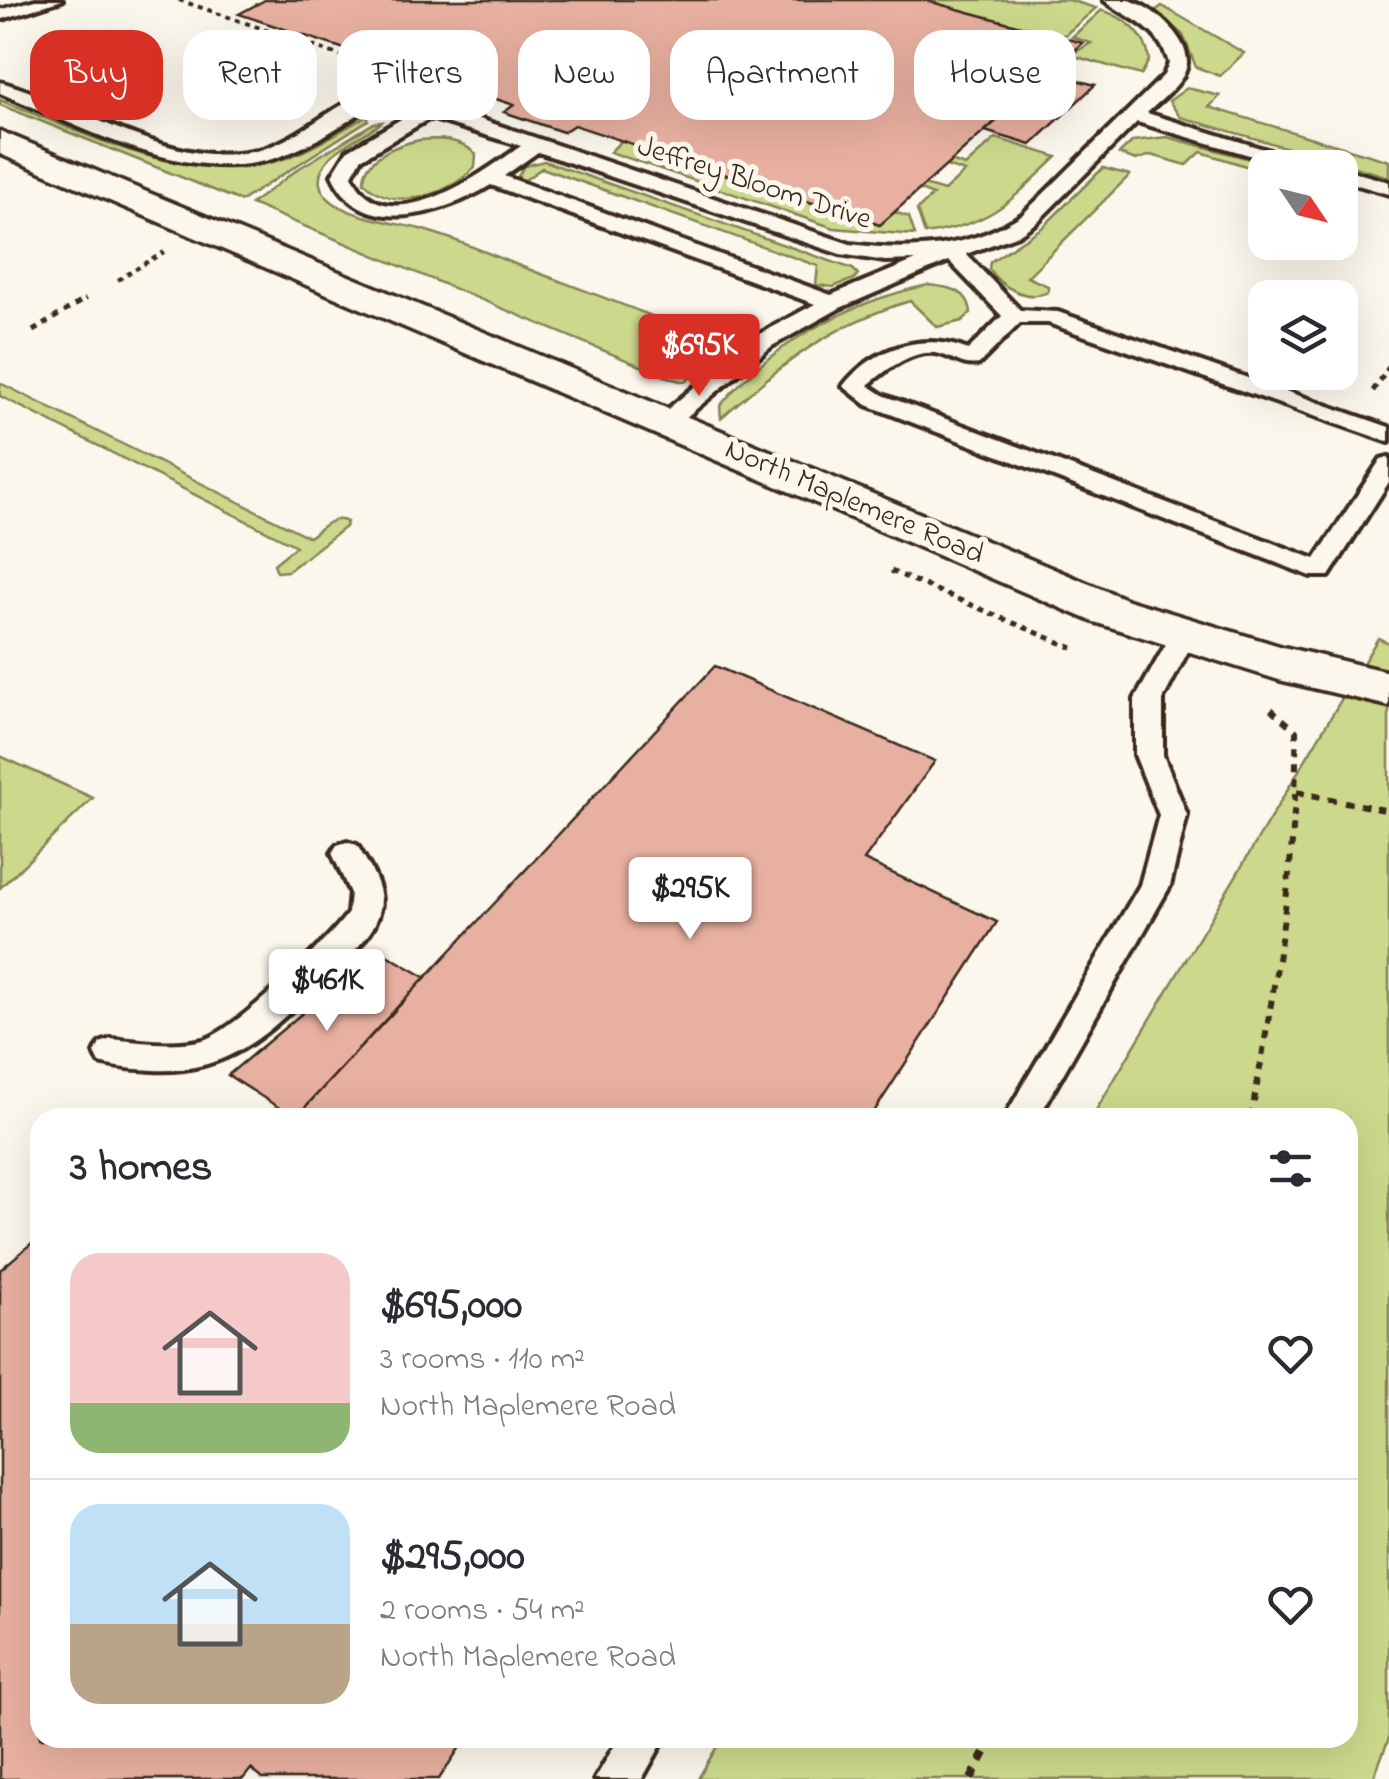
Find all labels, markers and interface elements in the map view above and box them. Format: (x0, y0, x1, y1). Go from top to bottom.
chip: Buy (30, 30, 163, 120)
chip: Rent (183, 30, 317, 120)
chip: Filters (337, 30, 498, 120)
chip: New (518, 30, 650, 120)
chip: Apartment (670, 30, 894, 120)
chip: House (914, 30, 1076, 120)
street label: Jeffrey Bloom Drive (631, 125, 877, 243)
north arrow (1248, 150, 1358, 260)
map controls (1248, 150, 1358, 390)
button: layers (1248, 280, 1358, 390)
pin: $695K (629, 314, 769, 399)
text: $695K (661, 323, 737, 370)
street label: North Maplemere Road (718, 429, 990, 578)
pin: $295K (620, 857, 760, 942)
text: $295K (651, 866, 729, 913)
pin: $461K (257, 949, 397, 1034)
text: $461K (291, 958, 363, 1005)
text: 3 homes (70, 1138, 212, 1199)
icon: filters (1263, 1141, 1318, 1196)
text: $695,000 (380, 1276, 522, 1337)
icon: home (150, 1293, 270, 1413)
icon: heart (1263, 1326, 1318, 1381)
text: 3 rooms · 110 m² (380, 1337, 585, 1384)
text: North Maplemere Road (380, 1384, 676, 1431)
text: $295,000 (380, 1527, 525, 1588)
icon: home (150, 1544, 270, 1664)
icon: heart (1263, 1577, 1318, 1632)
text: 2 rooms · 54 m² (380, 1588, 585, 1635)
text: North Maplemere Road (380, 1635, 676, 1682)

